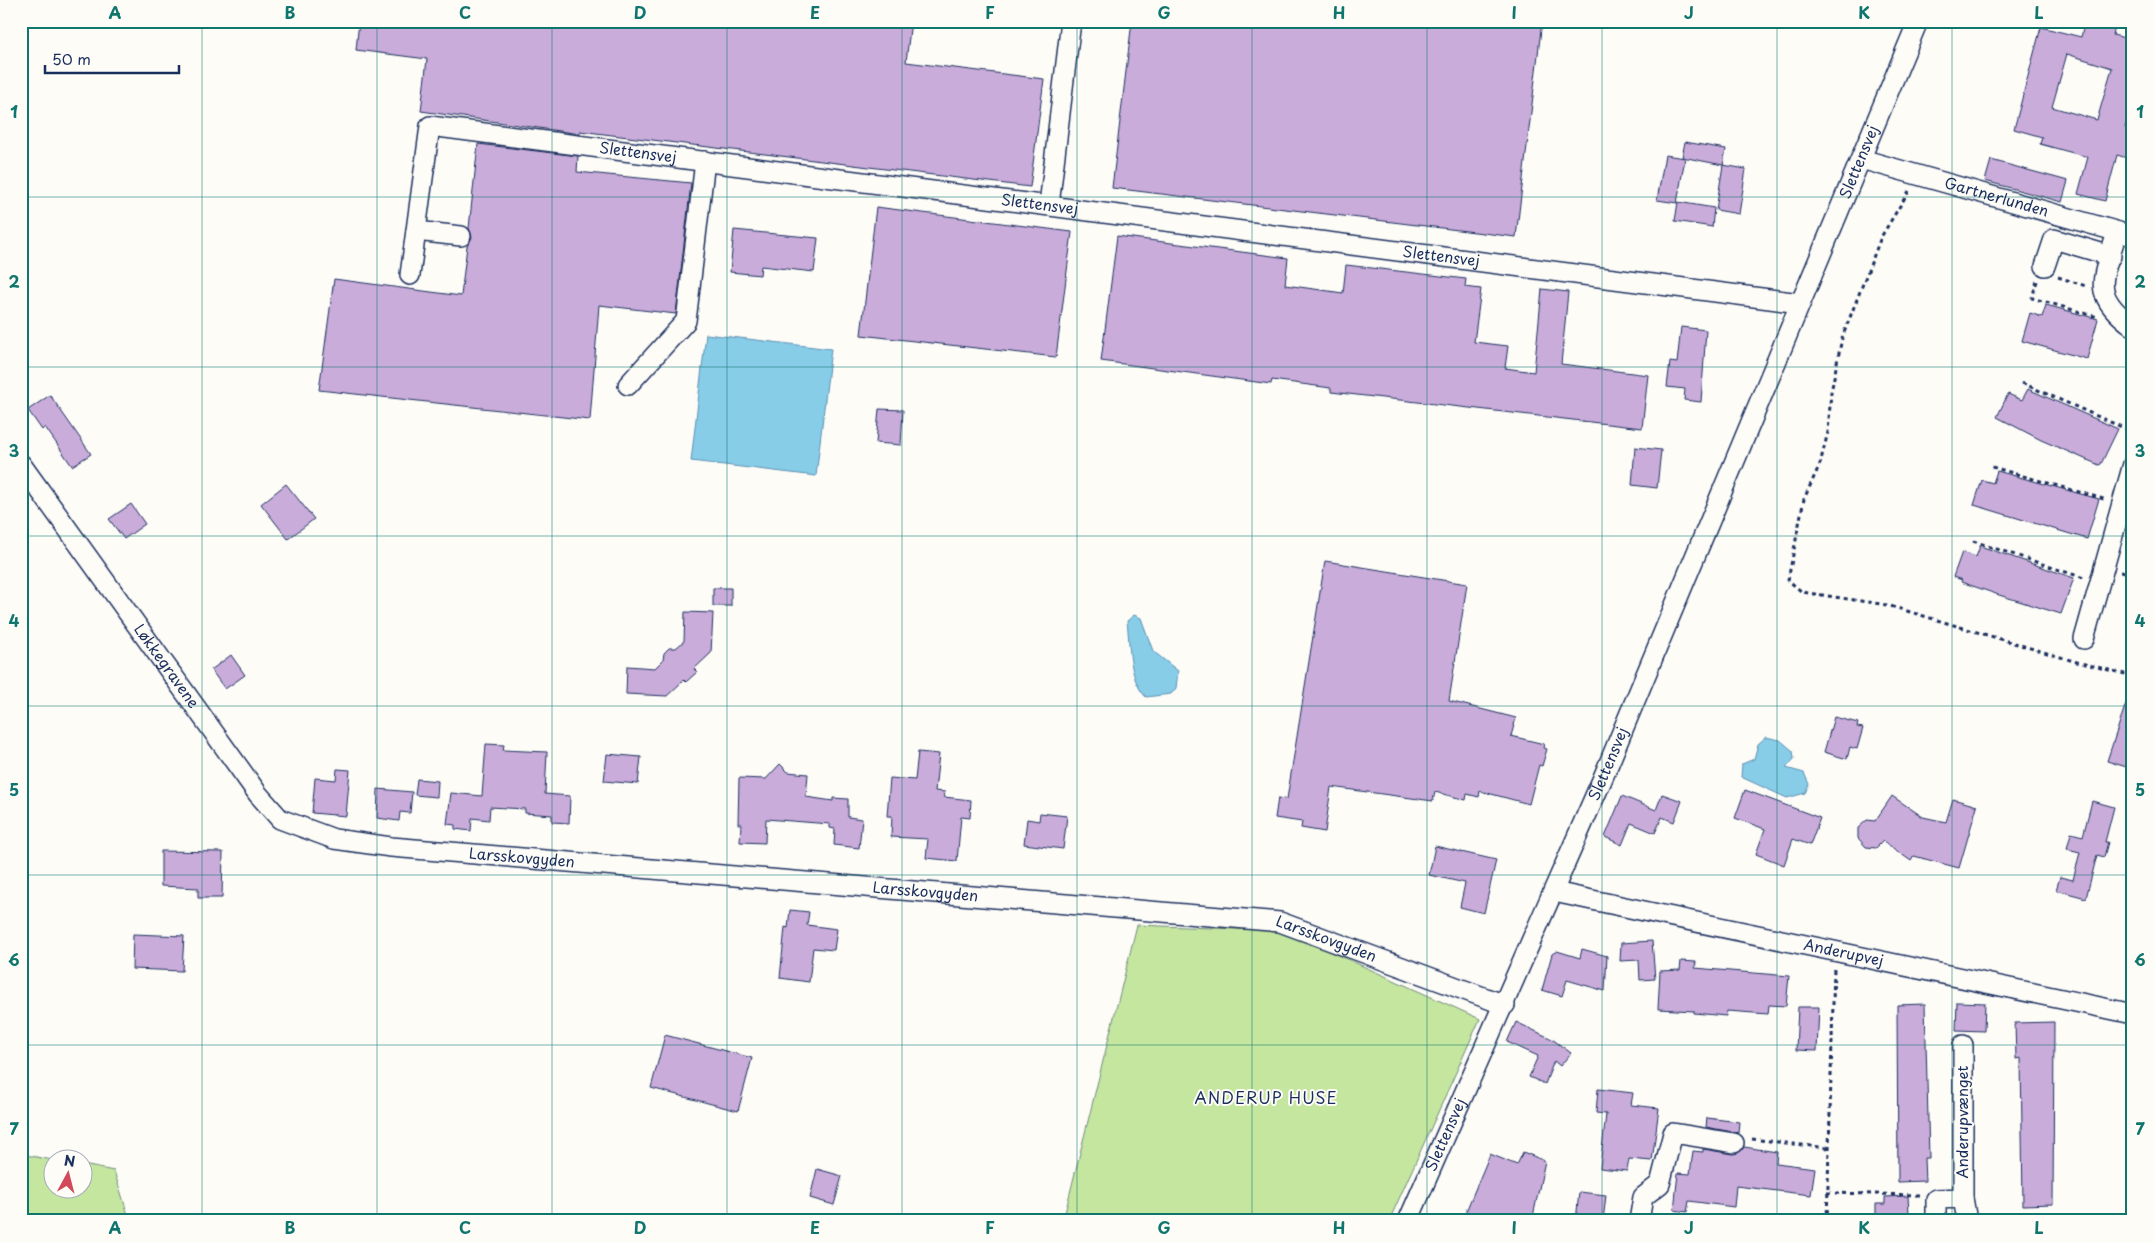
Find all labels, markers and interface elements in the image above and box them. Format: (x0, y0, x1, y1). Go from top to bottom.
text: A (109, 0, 122, 24)
text: B (285, 0, 296, 24)
text: C (459, 0, 471, 24)
text: D (634, 0, 646, 24)
text: E (810, 0, 820, 24)
text: F (985, 0, 995, 24)
text: G (1157, 0, 1171, 24)
text: H (1333, 0, 1345, 24)
text: I (1511, 0, 1517, 24)
text: J (1684, 0, 1694, 24)
text: K (1858, 0, 1870, 24)
text: L (2034, 0, 2044, 24)
scale bar (45, 42, 179, 74)
text: 50 m (52, 47, 91, 70)
text: 1 (10, 99, 18, 123)
text: 1 (2136, 99, 2144, 123)
street label: Slettensvej (1832, 121, 1883, 202)
street label: Slettensvej (598, 135, 678, 168)
street label: Gartnerlunden (1942, 170, 2052, 222)
street label: Slettensvej (1000, 187, 1080, 220)
street label: Slettensvej (1401, 239, 1481, 272)
text: 2 (8, 269, 20, 293)
text: 2 (2134, 269, 2146, 293)
text: 3 (9, 438, 19, 462)
text: 3 (2135, 438, 2145, 462)
text: 4 (9, 608, 20, 632)
text: 4 (2135, 608, 2146, 632)
street label: Løkkegravene (129, 618, 206, 712)
street label: Slettensvej (1581, 723, 1633, 804)
text: 5 (9, 777, 19, 801)
text: 5 (2135, 777, 2145, 801)
street label: Larsskovgyden (468, 841, 576, 872)
street label: Larsskovgyden (872, 875, 979, 906)
street label: Larsskovgyden (1273, 908, 1380, 967)
street label: Anderupvej (1802, 932, 1886, 971)
text: 6 (8, 947, 20, 971)
text: 6 (2134, 947, 2146, 971)
street label: Anderupvænget (1950, 1066, 1973, 1178)
district label: ANDERUP HUSE (1195, 1085, 1337, 1109)
street label: Slettensvej (1418, 1094, 1471, 1175)
text: 7 (9, 1116, 19, 1140)
text: 7 (2135, 1116, 2145, 1140)
north arrow (42, 1150, 92, 1200)
text: N (63, 1150, 76, 1172)
text: A (109, 1215, 122, 1239)
text: B (285, 1215, 296, 1239)
text: C (459, 1215, 471, 1239)
text: D (634, 1215, 646, 1239)
text: E (810, 1215, 820, 1239)
text: F (985, 1215, 995, 1239)
text: G (1157, 1215, 1171, 1239)
text: H (1333, 1215, 1345, 1239)
text: I (1511, 1215, 1517, 1239)
text: J (1684, 1215, 1694, 1239)
text: K (1858, 1215, 1870, 1239)
text: L (2034, 1215, 2044, 1239)

